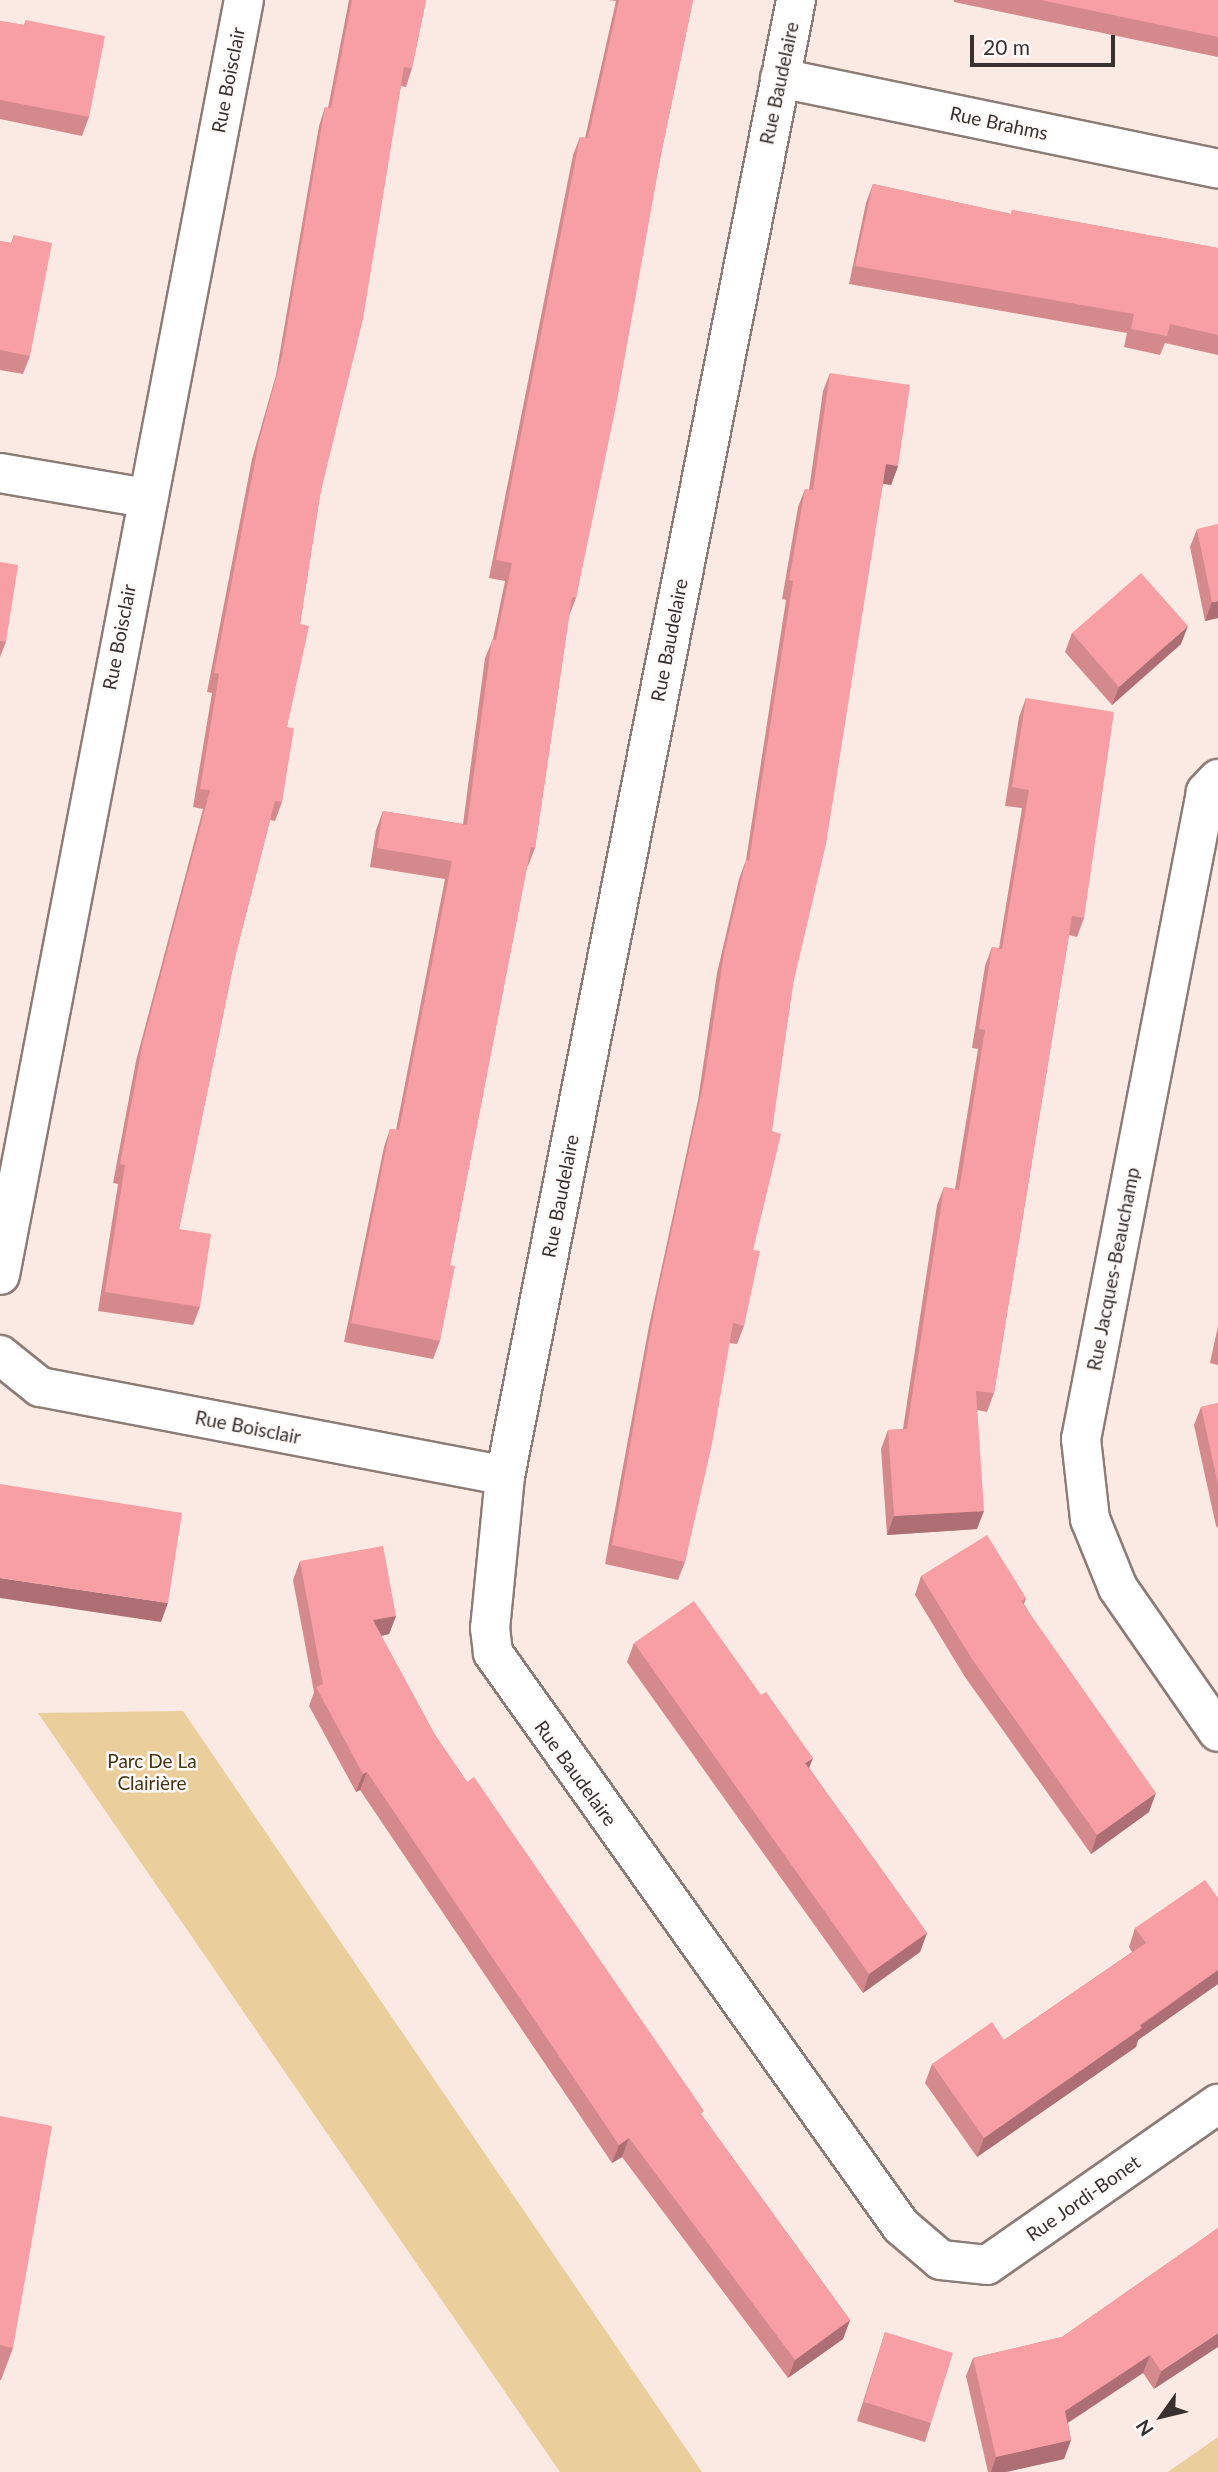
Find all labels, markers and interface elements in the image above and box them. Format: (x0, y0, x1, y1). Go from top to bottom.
street label: Rue Baudelaire (755, 20, 803, 146)
scale bar (973, 21, 1118, 65)
street label: Rue Boisclair (207, 25, 249, 135)
text: 20 m (983, 34, 1030, 59)
street label: Rue Brahms (948, 101, 1050, 145)
street label: Rue Baudelaire (646, 577, 692, 703)
street label: Rue Boisclair (98, 582, 140, 692)
street label: Rue Baudelaire (537, 1133, 583, 1259)
street label: Rue Jacques-Beauchamp (1082, 1165, 1144, 1373)
street label: Rue Boisclair (193, 1406, 303, 1448)
street label: Rue Baudelaire (530, 1716, 622, 1830)
park label: Parc De La Clairière (107, 1750, 197, 1794)
street label: Rue Jordi-Bonet (1021, 2150, 1145, 2246)
north arrow (1127, 2381, 1197, 2451)
text: N (1131, 2416, 1158, 2441)

